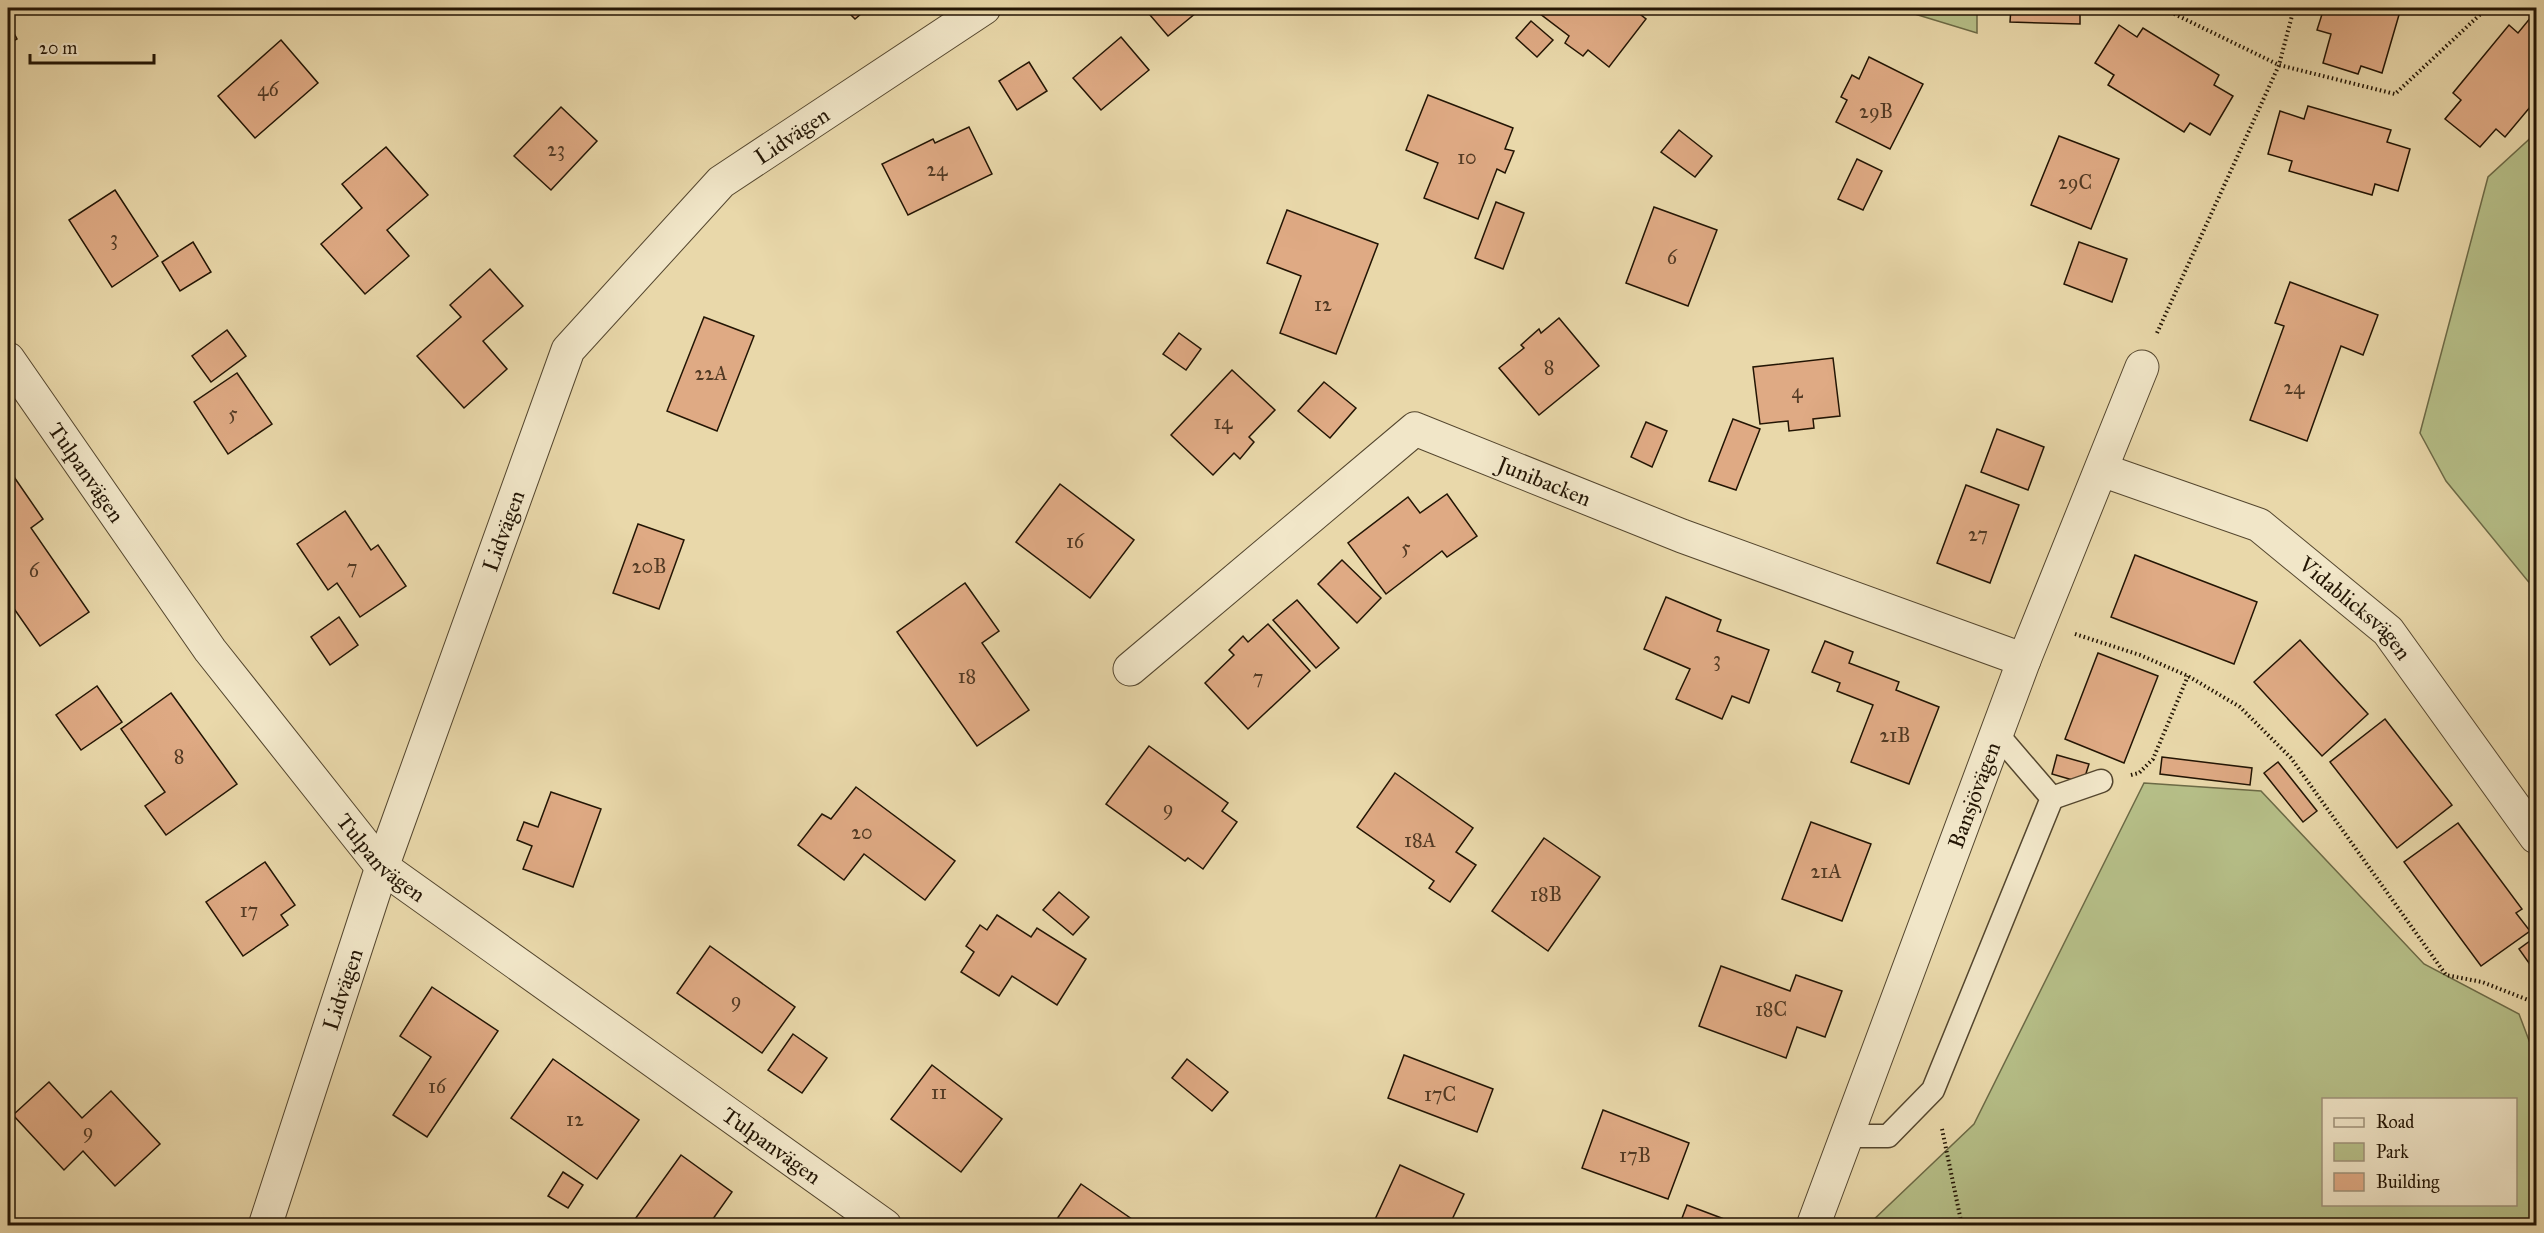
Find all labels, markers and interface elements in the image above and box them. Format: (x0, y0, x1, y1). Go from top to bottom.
scale bar (30, 27, 154, 65)
text: 20 m (39, 37, 77, 59)
house number: 46 (257, 77, 279, 101)
house number: 29B (1859, 99, 1893, 123)
street label: Lidvägen (749, 101, 835, 170)
house number: 23 (547, 137, 565, 161)
house number: 10 (1457, 145, 1477, 169)
house number: 24 (926, 157, 948, 181)
house number: 29C (2058, 170, 2092, 194)
house number: 3 (110, 226, 118, 250)
house number: 6 (1667, 245, 1678, 269)
house number: 12 (1314, 292, 1332, 316)
house number: 8 (1544, 355, 1554, 379)
house number: 22A (694, 361, 728, 385)
house number: 24 (2283, 375, 2305, 399)
house number: 4 (1791, 379, 1803, 403)
house number: 5 (228, 401, 238, 425)
house number: 14 (1213, 410, 1233, 434)
street label: Tulpanvägen (42, 418, 130, 528)
street label: Junibacken (1492, 450, 1595, 512)
street label: Lidvägen (476, 487, 530, 575)
house number: 27 (1968, 522, 1988, 546)
house number: 16 (1066, 529, 1085, 553)
house number: 5 (1401, 535, 1411, 559)
street label: Vidablicksvägen (2293, 550, 2417, 665)
house number: 20B (632, 554, 666, 578)
house number: 7 (347, 555, 357, 579)
house number: 6 (29, 558, 40, 582)
house number: 3 (1713, 647, 1721, 671)
house number: 18 (958, 664, 976, 688)
house number: 7 (1253, 665, 1263, 689)
house number: 21B (1880, 723, 1911, 747)
street label: Bansjövägen (1942, 738, 2006, 852)
house number: 8 (174, 744, 184, 768)
house number: 9 (1163, 796, 1173, 820)
street label: Tulpanvägen (331, 808, 431, 908)
house number: 20 (851, 820, 873, 844)
house number: 18A (1404, 828, 1437, 852)
house number: 21A (1810, 859, 1842, 883)
house number: 18B (1530, 882, 1562, 906)
house number: 17 (240, 898, 258, 922)
street label: Lidvägen (317, 945, 369, 1034)
house number: 9 (731, 988, 741, 1012)
house number: 18C (1755, 997, 1787, 1021)
house number: 16 (428, 1074, 447, 1098)
house number: 11 (931, 1080, 947, 1104)
house number: 17C (1424, 1082, 1456, 1106)
legend (2322, 1098, 2517, 1206)
street label: Tulpanvägen (717, 1101, 826, 1190)
house number: 12 (566, 1107, 584, 1131)
text: Road (2376, 1111, 2414, 1133)
house number: 9 (83, 1119, 93, 1143)
text: Park (2376, 1141, 2409, 1163)
house number: 17B (1619, 1143, 1651, 1167)
text: Building (2376, 1171, 2440, 1194)

